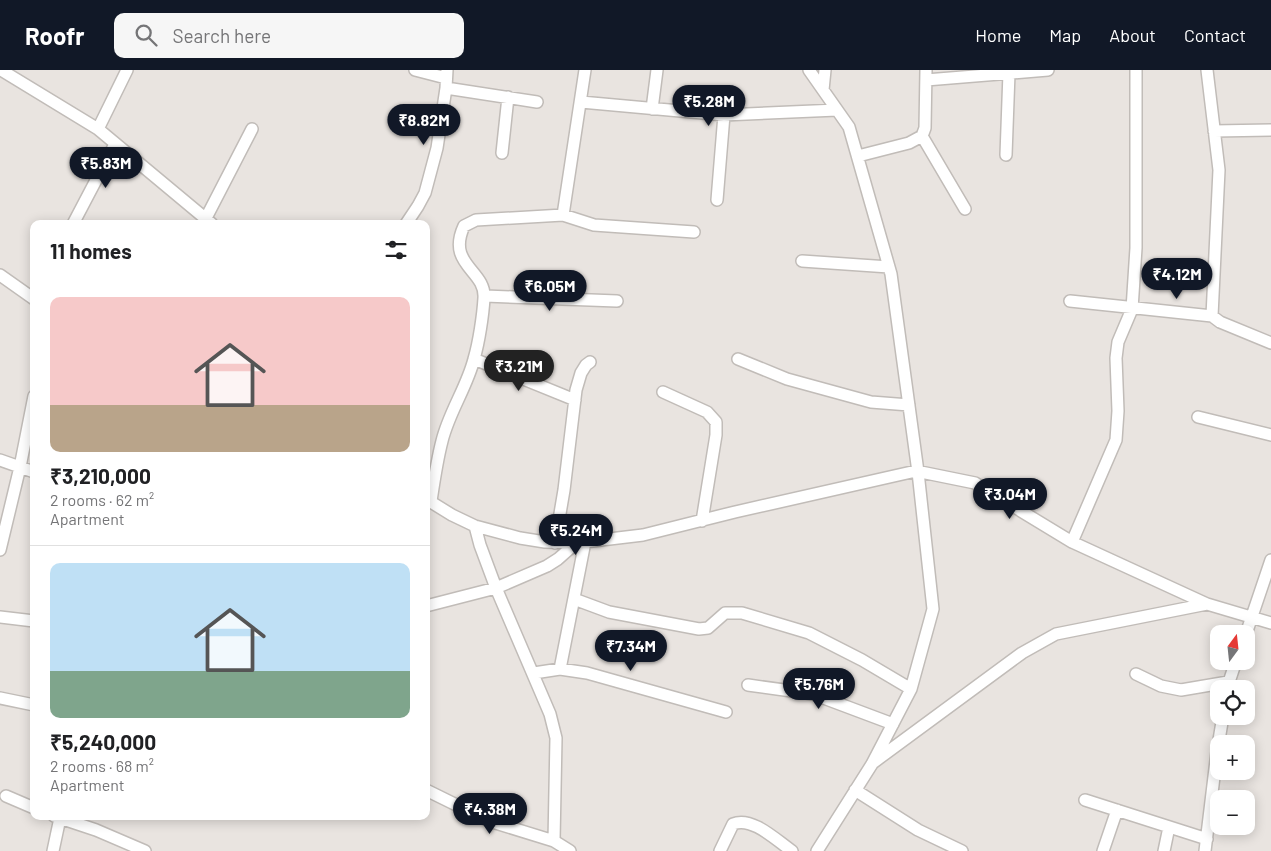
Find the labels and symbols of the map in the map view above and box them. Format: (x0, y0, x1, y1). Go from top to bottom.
pin: ₹5.28M (668, 85, 750, 127)
pin: ₹8.82M (383, 104, 465, 146)
pin: ₹5.83M (65, 146, 147, 189)
pin: ₹4.12M (1136, 258, 1218, 300)
pin: ₹6.05M (509, 270, 591, 312)
pin: ₹3.21M (478, 350, 560, 392)
pin: ₹3.04M (969, 478, 1051, 520)
pin: ₹5.24M (535, 514, 617, 556)
north arrow (1210, 625, 1255, 670)
pin: ₹7.34M (590, 630, 672, 672)
pin: ₹5.76M (778, 668, 860, 710)
pin: ₹4.38M (449, 792, 531, 835)

